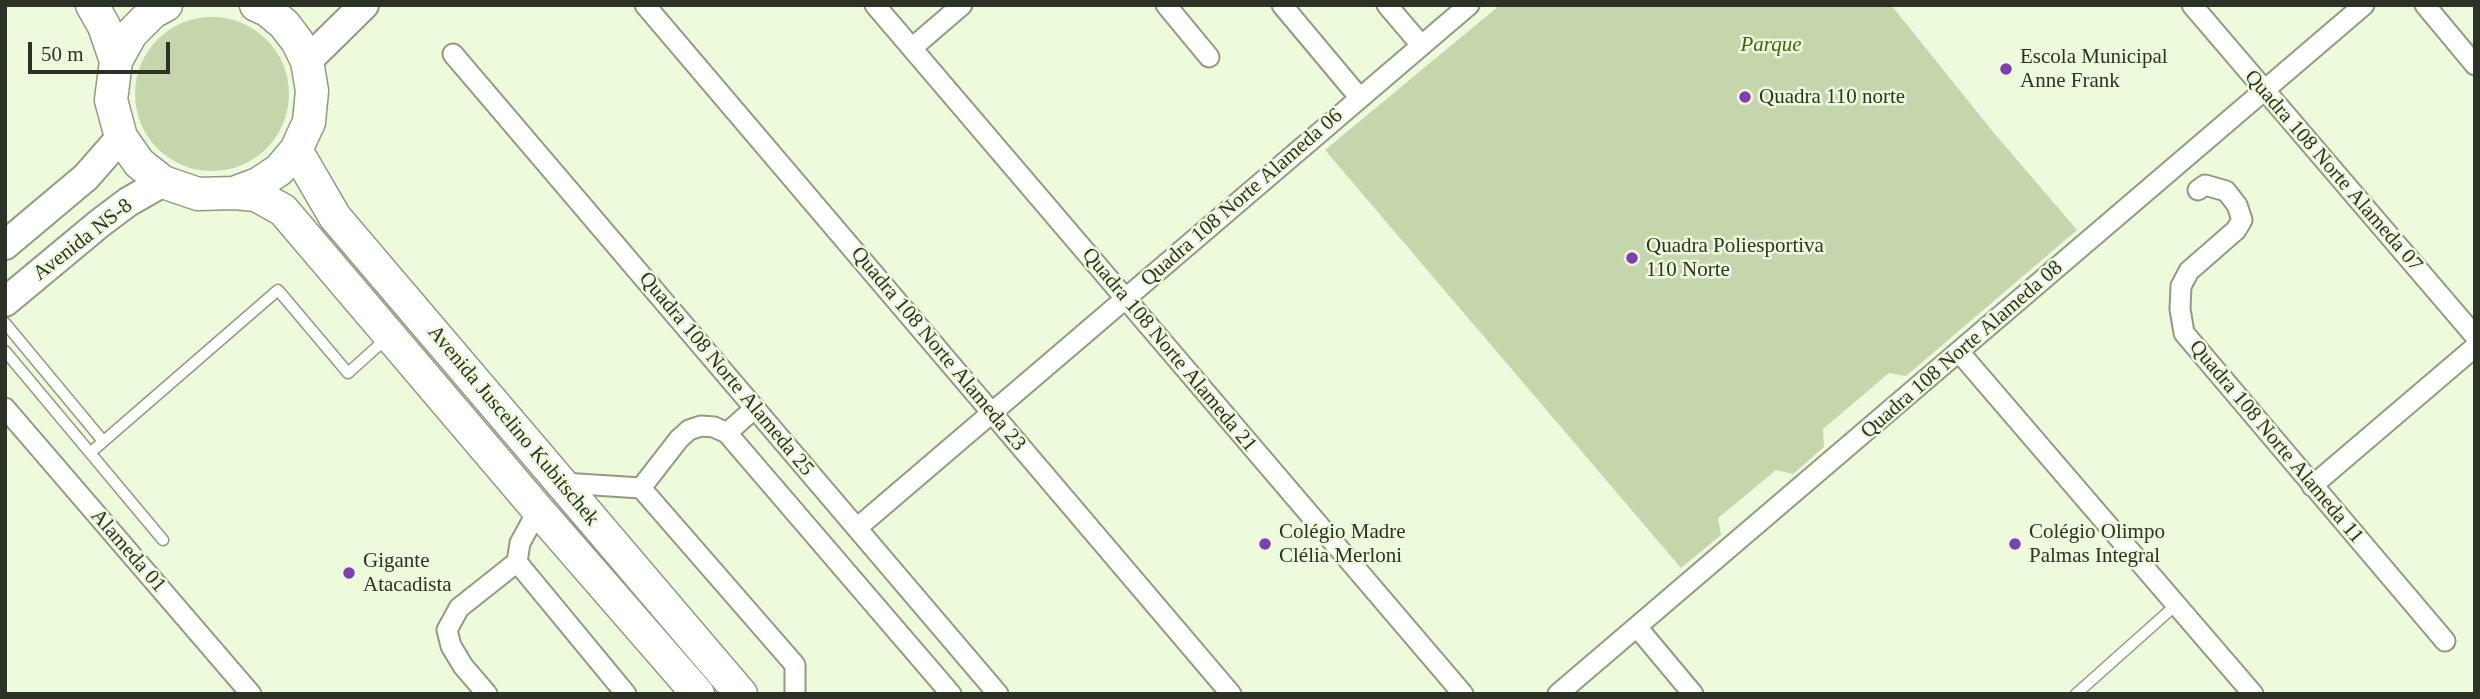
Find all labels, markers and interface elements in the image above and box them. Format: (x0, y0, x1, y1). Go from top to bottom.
scale bar (32, 28, 173, 72)
park label: Parque (1740, 32, 1802, 58)
text: 50 m (41, 42, 84, 66)
place label: Escola Municipal Anne Frank (2020, 44, 2168, 94)
marker: Escola Municipal Anne Frank (1998, 61, 2014, 77)
street label: Quadra 108 Norte Alameda 07 (2239, 65, 2427, 277)
place label: Quadra 110 norte (1759, 84, 1905, 110)
marker: Quadra 110 norte (1737, 89, 1753, 105)
street label: Quadra 108 Norte Alameda 06 (1136, 104, 1348, 292)
street label: Avenida NS-8 (28, 193, 138, 287)
place label: Quadra Poliesportiva 110 Norte (1646, 233, 1824, 283)
street label: Quadra 108 Norte Alameda 23 (845, 242, 1031, 456)
street label: Quadra 108 Norte Alameda 21 (1076, 243, 1262, 457)
marker: Quadra Poliesportiva 110 Norte (1624, 250, 1640, 266)
street label: Quadra 108 Norte Alameda 08 (1856, 256, 2068, 444)
street label: Quadra 108 Norte Alameda 25 (633, 267, 819, 481)
street label: Avenida Juscelino Kubitschek (422, 321, 604, 531)
street label: Quadra 108 Norte Alameda 11 (2183, 335, 2369, 549)
street label: Alameda 01 (85, 504, 171, 598)
place label: Colégio Madre Clélia Merloni (1279, 519, 1406, 569)
place label: Colégio Olimpo Palmas Integral (2029, 519, 2165, 569)
marker: Colégio Madre Clélia Merloni (1257, 536, 1273, 552)
marker: Colégio Olimpo Palmas Integral (2007, 536, 2023, 552)
place label: Gigante Atacadista (363, 548, 452, 598)
marker: Gigante Atacadista (341, 565, 357, 581)

